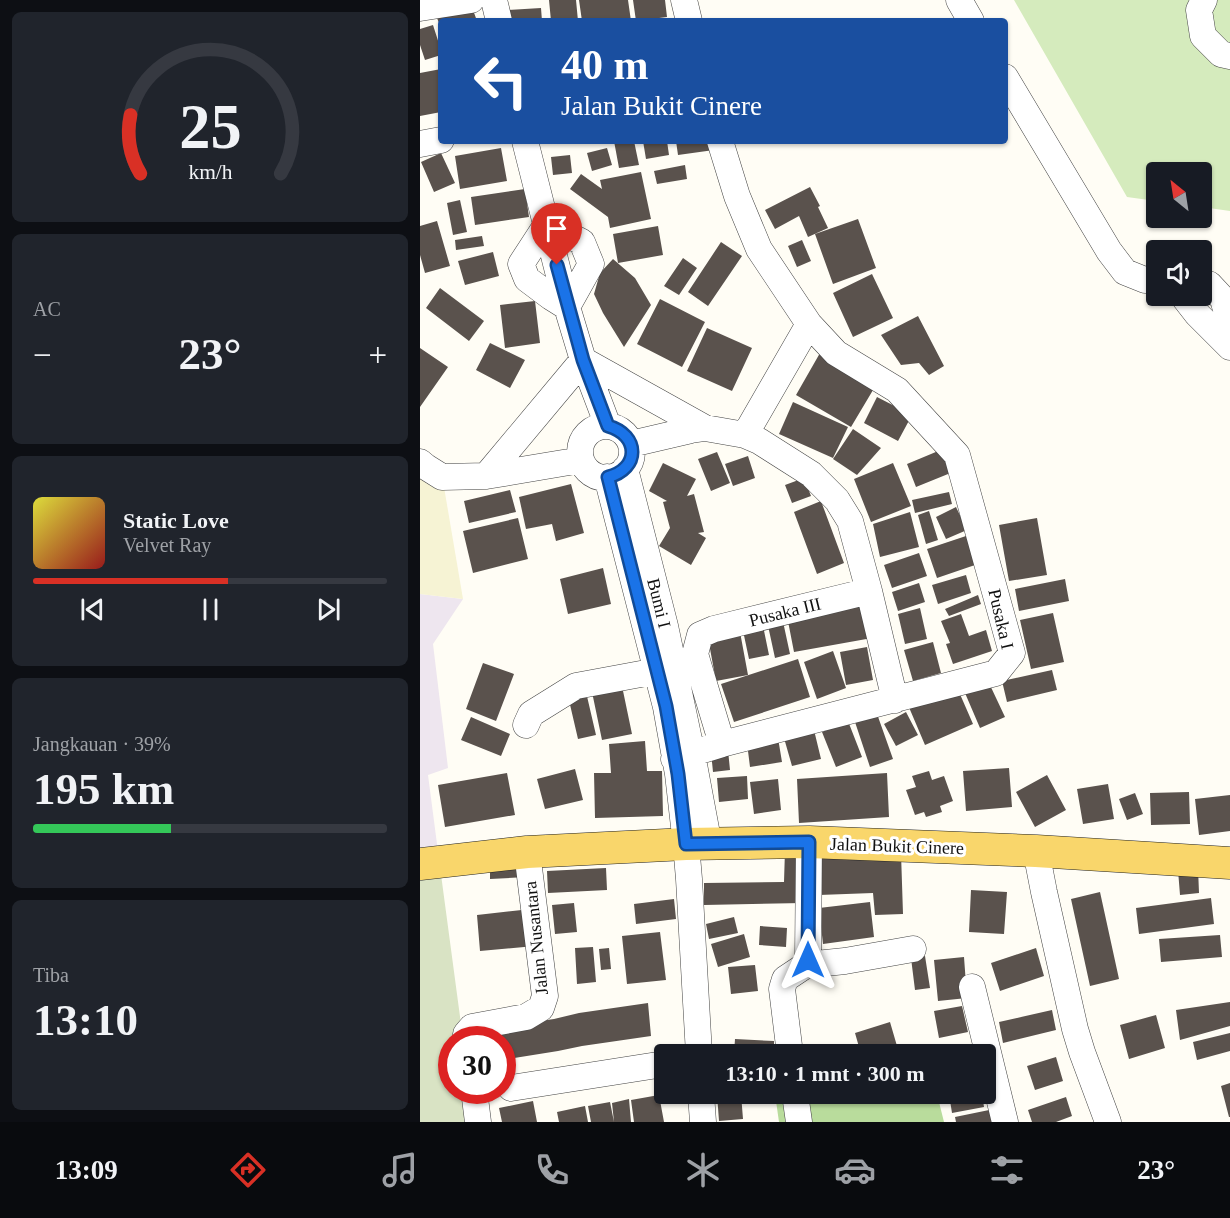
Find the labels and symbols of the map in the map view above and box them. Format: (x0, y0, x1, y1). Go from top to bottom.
north arrow (1146, 162, 1212, 228)
pin (531, 203, 582, 265)
street label: Bumi I (643, 576, 675, 630)
street label: Pusaka I (984, 587, 1018, 651)
street label: Pusaka III (747, 593, 823, 631)
street label: Jalan Bukit Cinere (830, 834, 964, 858)
street label: Jalan Nusantara (520, 880, 552, 996)
position arrow (776, 928, 840, 992)
speed limit sign: 30 (438, 1026, 516, 1104)

